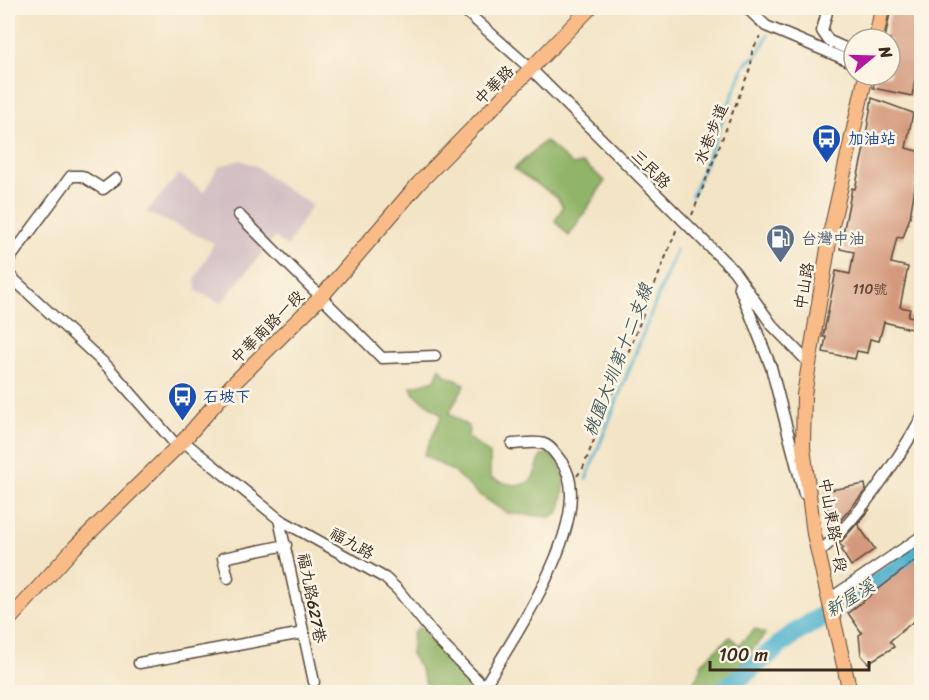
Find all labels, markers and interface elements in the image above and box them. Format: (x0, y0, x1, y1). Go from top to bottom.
north arrow (842, 27, 902, 87)
text: N (870, 41, 902, 63)
street label: 中華路 (467, 58, 521, 112)
street label: 水巷步道 (686, 99, 736, 169)
bus stop icon: 加油站 (811, 122, 843, 164)
place label: 加油站 (848, 124, 896, 153)
street label: 三民路 (624, 142, 678, 196)
fuel station icon: 台灣中油 (764, 222, 796, 264)
place label: 台灣中油 (801, 224, 865, 253)
street label: 中山路 (786, 260, 822, 312)
house number: 110號 (853, 277, 887, 302)
water label: 桃園大圳第十二支線 (574, 278, 662, 441)
street label: 中華南路一段 (223, 283, 311, 371)
bus stop icon: 石坡下 (166, 380, 198, 422)
place label: 石坡下 (203, 382, 251, 411)
street label: 中山東路一段 (810, 475, 856, 575)
street label: 福九路 (324, 519, 380, 567)
street label: 福九路627巷 (289, 550, 335, 646)
water label: 新屋溪 (819, 570, 882, 626)
scale bar (710, 634, 869, 672)
text: 100 m (719, 639, 768, 671)

